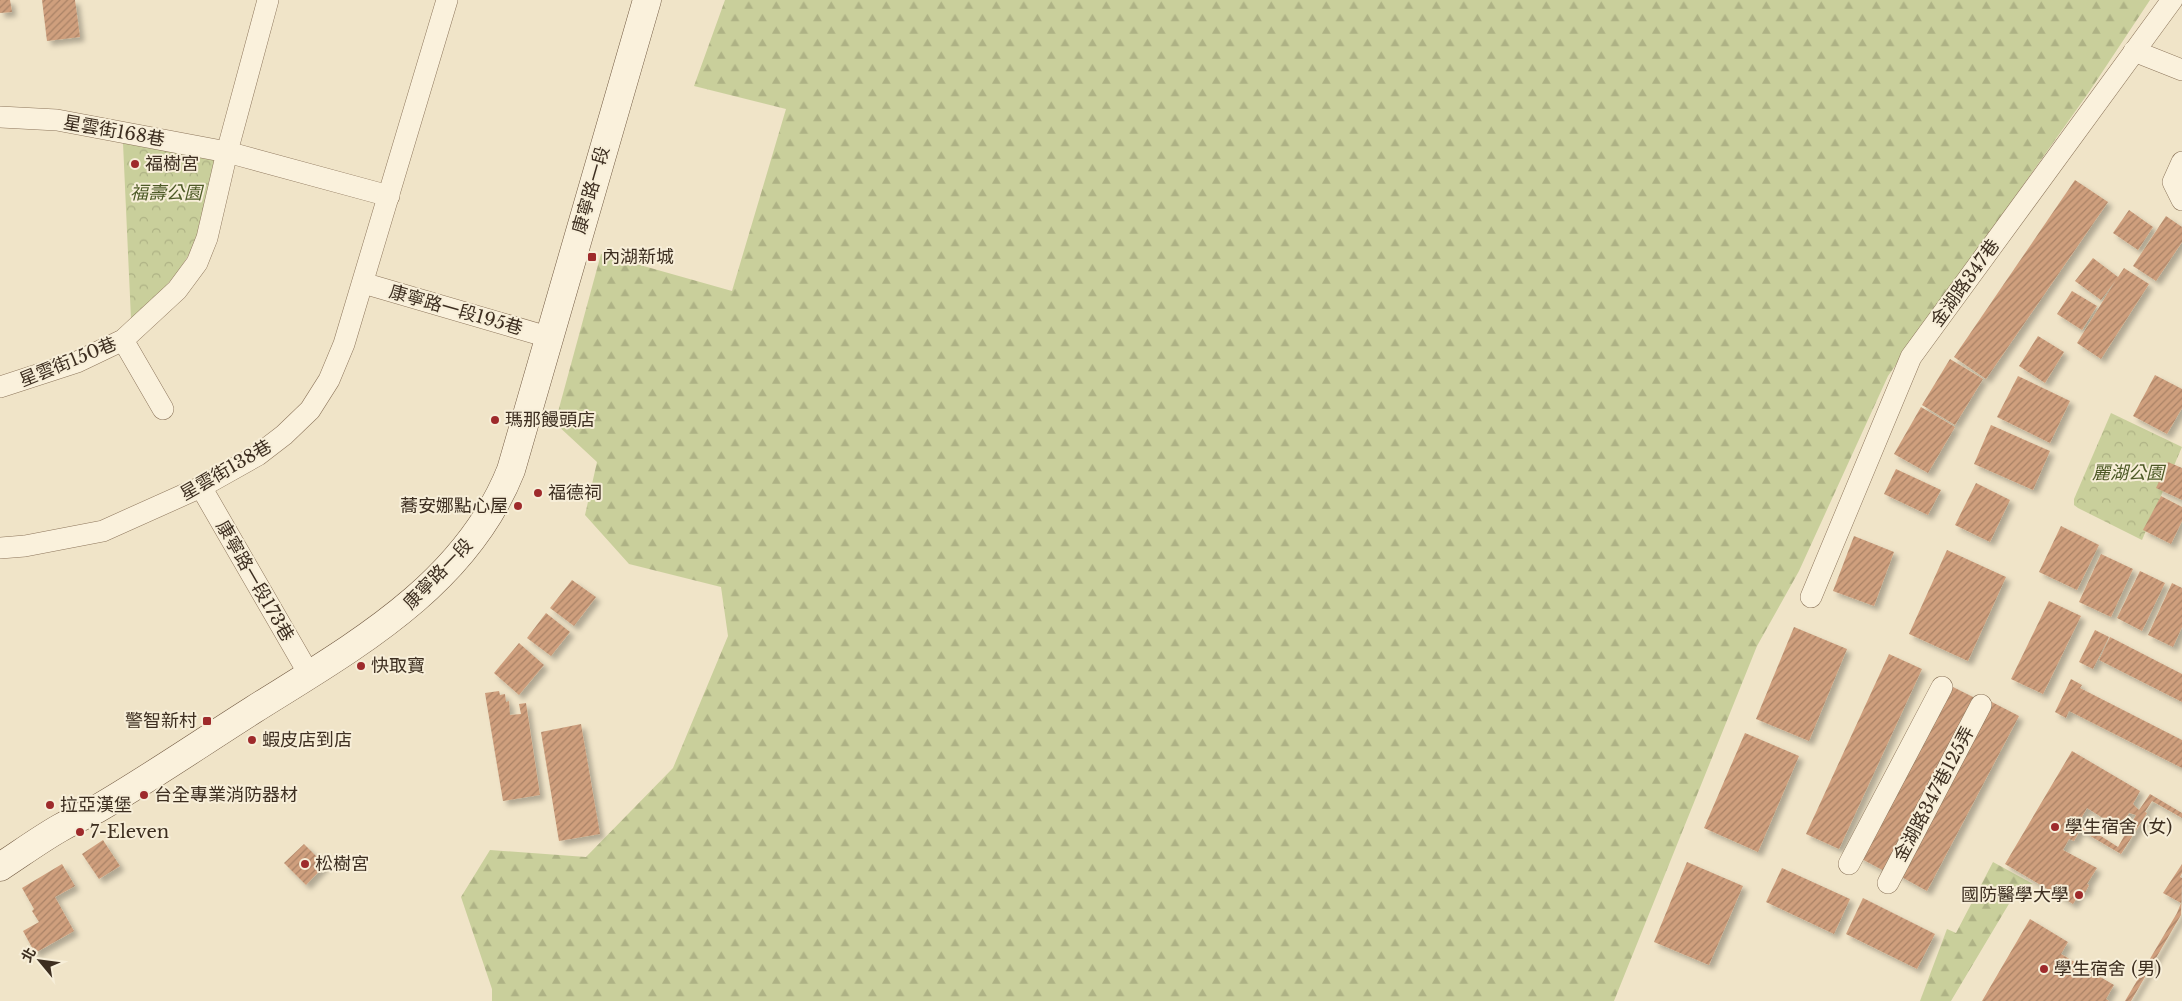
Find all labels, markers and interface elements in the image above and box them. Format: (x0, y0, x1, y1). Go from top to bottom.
street label: 星雲街168巷 (62, 111, 166, 151)
street label: 康寧路一段 (568, 144, 614, 236)
place label: 福樹宮 (145, 153, 199, 175)
marker: 福樹宮 (129, 158, 141, 170)
park label: 福壽公園 (130, 182, 205, 204)
street label: 金湖路347巷 (1926, 235, 2004, 331)
place label: 內湖新城 (602, 246, 674, 268)
marker: 內湖新城 (586, 251, 598, 263)
street label: 康寧路一段195巷 (387, 280, 525, 340)
street label: 星雲街150巷 (16, 332, 120, 392)
place label: 瑪那饅頭店 (505, 409, 595, 431)
marker: 瑪那饅頭店 (489, 414, 501, 426)
street label: 星雲街138巷 (176, 435, 276, 505)
park label: 麗湖公園 (2092, 462, 2167, 484)
place label: 福德祠 (548, 482, 602, 504)
marker: 福德祠 (532, 487, 544, 499)
place label: 蕎安娜點心屋 (400, 495, 508, 517)
marker: 蕎安娜點心屋 (512, 500, 524, 512)
street label: 康寧路一段173巷 (211, 517, 299, 645)
street label: 康寧路一段 (399, 534, 477, 614)
place label: 快取寶 (371, 655, 425, 677)
marker: 快取寶 (355, 660, 367, 672)
place label: 警智新村 (125, 710, 197, 732)
marker: 警智新村 (201, 715, 213, 727)
street label: 金湖路347巷125弄 (1889, 723, 1979, 865)
place label: 蝦皮店到店 (262, 729, 352, 751)
marker: 蝦皮店到店 (246, 734, 258, 746)
place label: 台全專業消防器材 (154, 784, 298, 806)
marker: 台全專業消防器材 (138, 789, 150, 801)
place label: 拉亞漢堡 (60, 794, 132, 816)
marker: 拉亞漢堡 (44, 799, 56, 811)
place label: 學生宿舍 (女) (2065, 816, 2172, 838)
place label: 7-Eleven (90, 821, 169, 843)
marker: 學生宿舍 (女) (2049, 821, 2061, 833)
marker: 7-Eleven (74, 826, 86, 838)
place label: 松樹宮 (315, 853, 369, 875)
marker: 松樹宮 (299, 858, 311, 870)
place label: 國防醫學大學 (1961, 884, 2069, 906)
marker: 國防醫學大學 (2073, 889, 2085, 901)
north arrow (15, 936, 65, 986)
text: 北 (17, 944, 40, 965)
place label: 學生宿舍 (男) (2054, 958, 2161, 980)
marker: 學生宿舍 (男) (2038, 963, 2050, 975)

